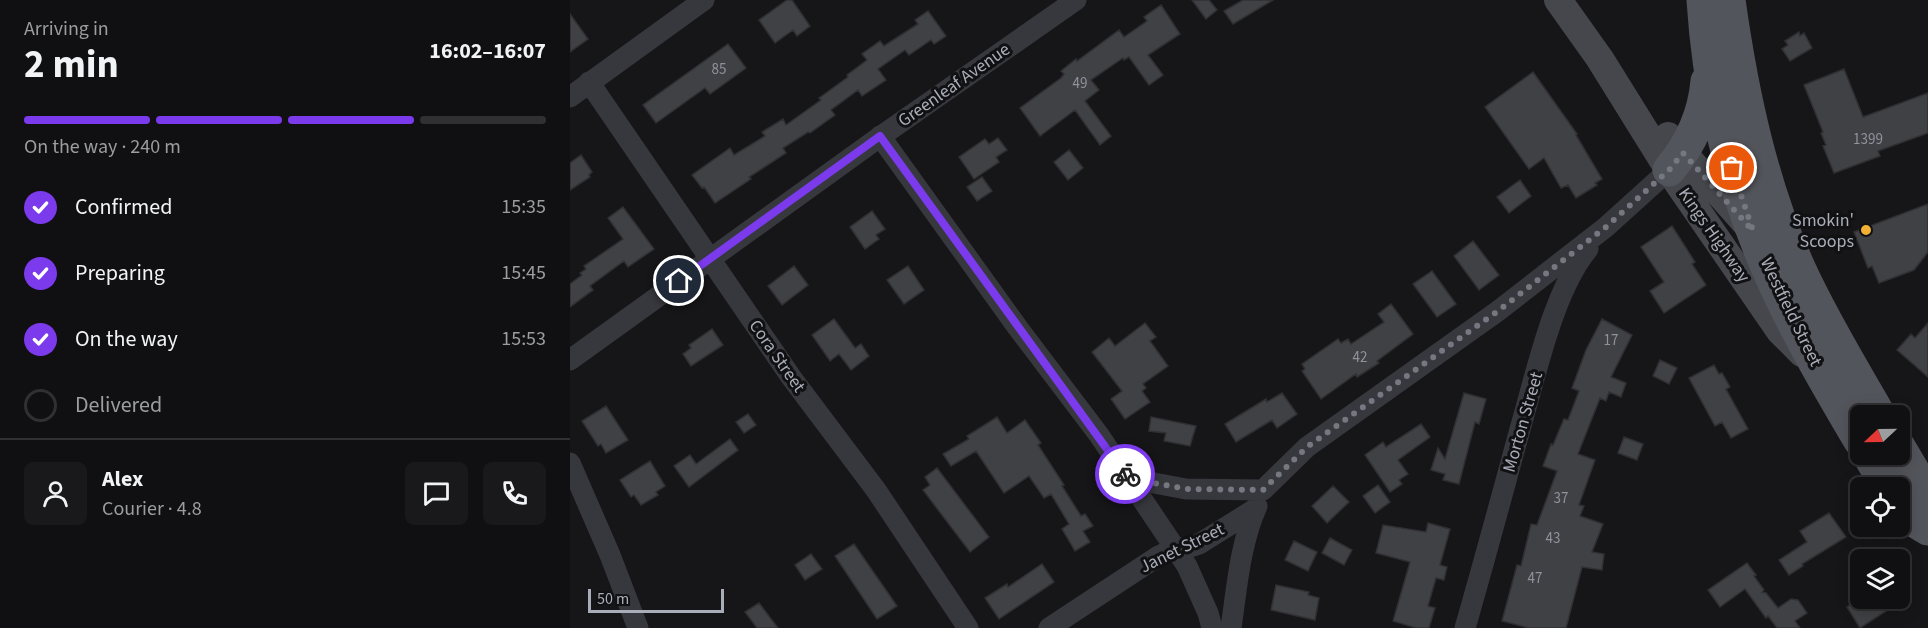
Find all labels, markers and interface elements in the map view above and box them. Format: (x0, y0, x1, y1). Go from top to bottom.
text: Arriving in (24, 15, 109, 43)
text: 16:02–16:07 (429, 35, 546, 67)
text: 2 min (24, 37, 119, 93)
street label: Greenleaf Avenue (893, 37, 1015, 133)
house number: 85 (712, 59, 726, 80)
house number: 49 (1073, 73, 1087, 94)
house number: 1399 (1853, 129, 1883, 150)
text: On the way · 240 m (24, 133, 181, 161)
pin (1706, 142, 1757, 193)
icon: bag (1715, 151, 1748, 184)
street label: Kings Highway (1672, 183, 1756, 288)
icon: check (24, 191, 57, 224)
text: Confirmed (75, 191, 172, 223)
text: 15:35 (501, 193, 546, 221)
place label: Smokin' Scoops (1792, 208, 1854, 254)
marker: Smokin' Scoops (1859, 223, 1873, 237)
street label: Westfield Street (1754, 253, 1828, 371)
pin (653, 255, 704, 306)
icon: check (24, 257, 57, 290)
text: Preparing (75, 257, 165, 289)
text: 15:45 (501, 259, 546, 287)
icon: home (662, 264, 695, 297)
street label: Cora Street (743, 315, 811, 397)
icon: check (24, 323, 57, 356)
text: On the way (75, 323, 178, 355)
text: 15:53 (501, 325, 546, 353)
house number: 17 (1604, 330, 1618, 351)
house number: 42 (1353, 347, 1367, 368)
street label: Morton Street (1497, 369, 1549, 475)
text: Delivered (75, 389, 162, 421)
north arrow (1850, 405, 1910, 465)
map controls (1850, 405, 1910, 609)
courier (1095, 444, 1155, 504)
icon: bike (1109, 458, 1142, 491)
button: person (24, 462, 87, 525)
button: chat (405, 462, 468, 525)
button: phone (483, 462, 546, 525)
text: Alex (102, 463, 143, 495)
button: locate (1850, 477, 1910, 537)
house number: 37 (1554, 488, 1568, 509)
text: Courier · 4.8 (102, 495, 202, 523)
street label: Janet Street (1136, 517, 1228, 579)
house number: 43 (1546, 528, 1560, 549)
button: layers (1850, 549, 1910, 609)
house number: 47 (1528, 568, 1542, 589)
scale bar (588, 586, 724, 614)
text: 50 m (597, 588, 629, 610)

